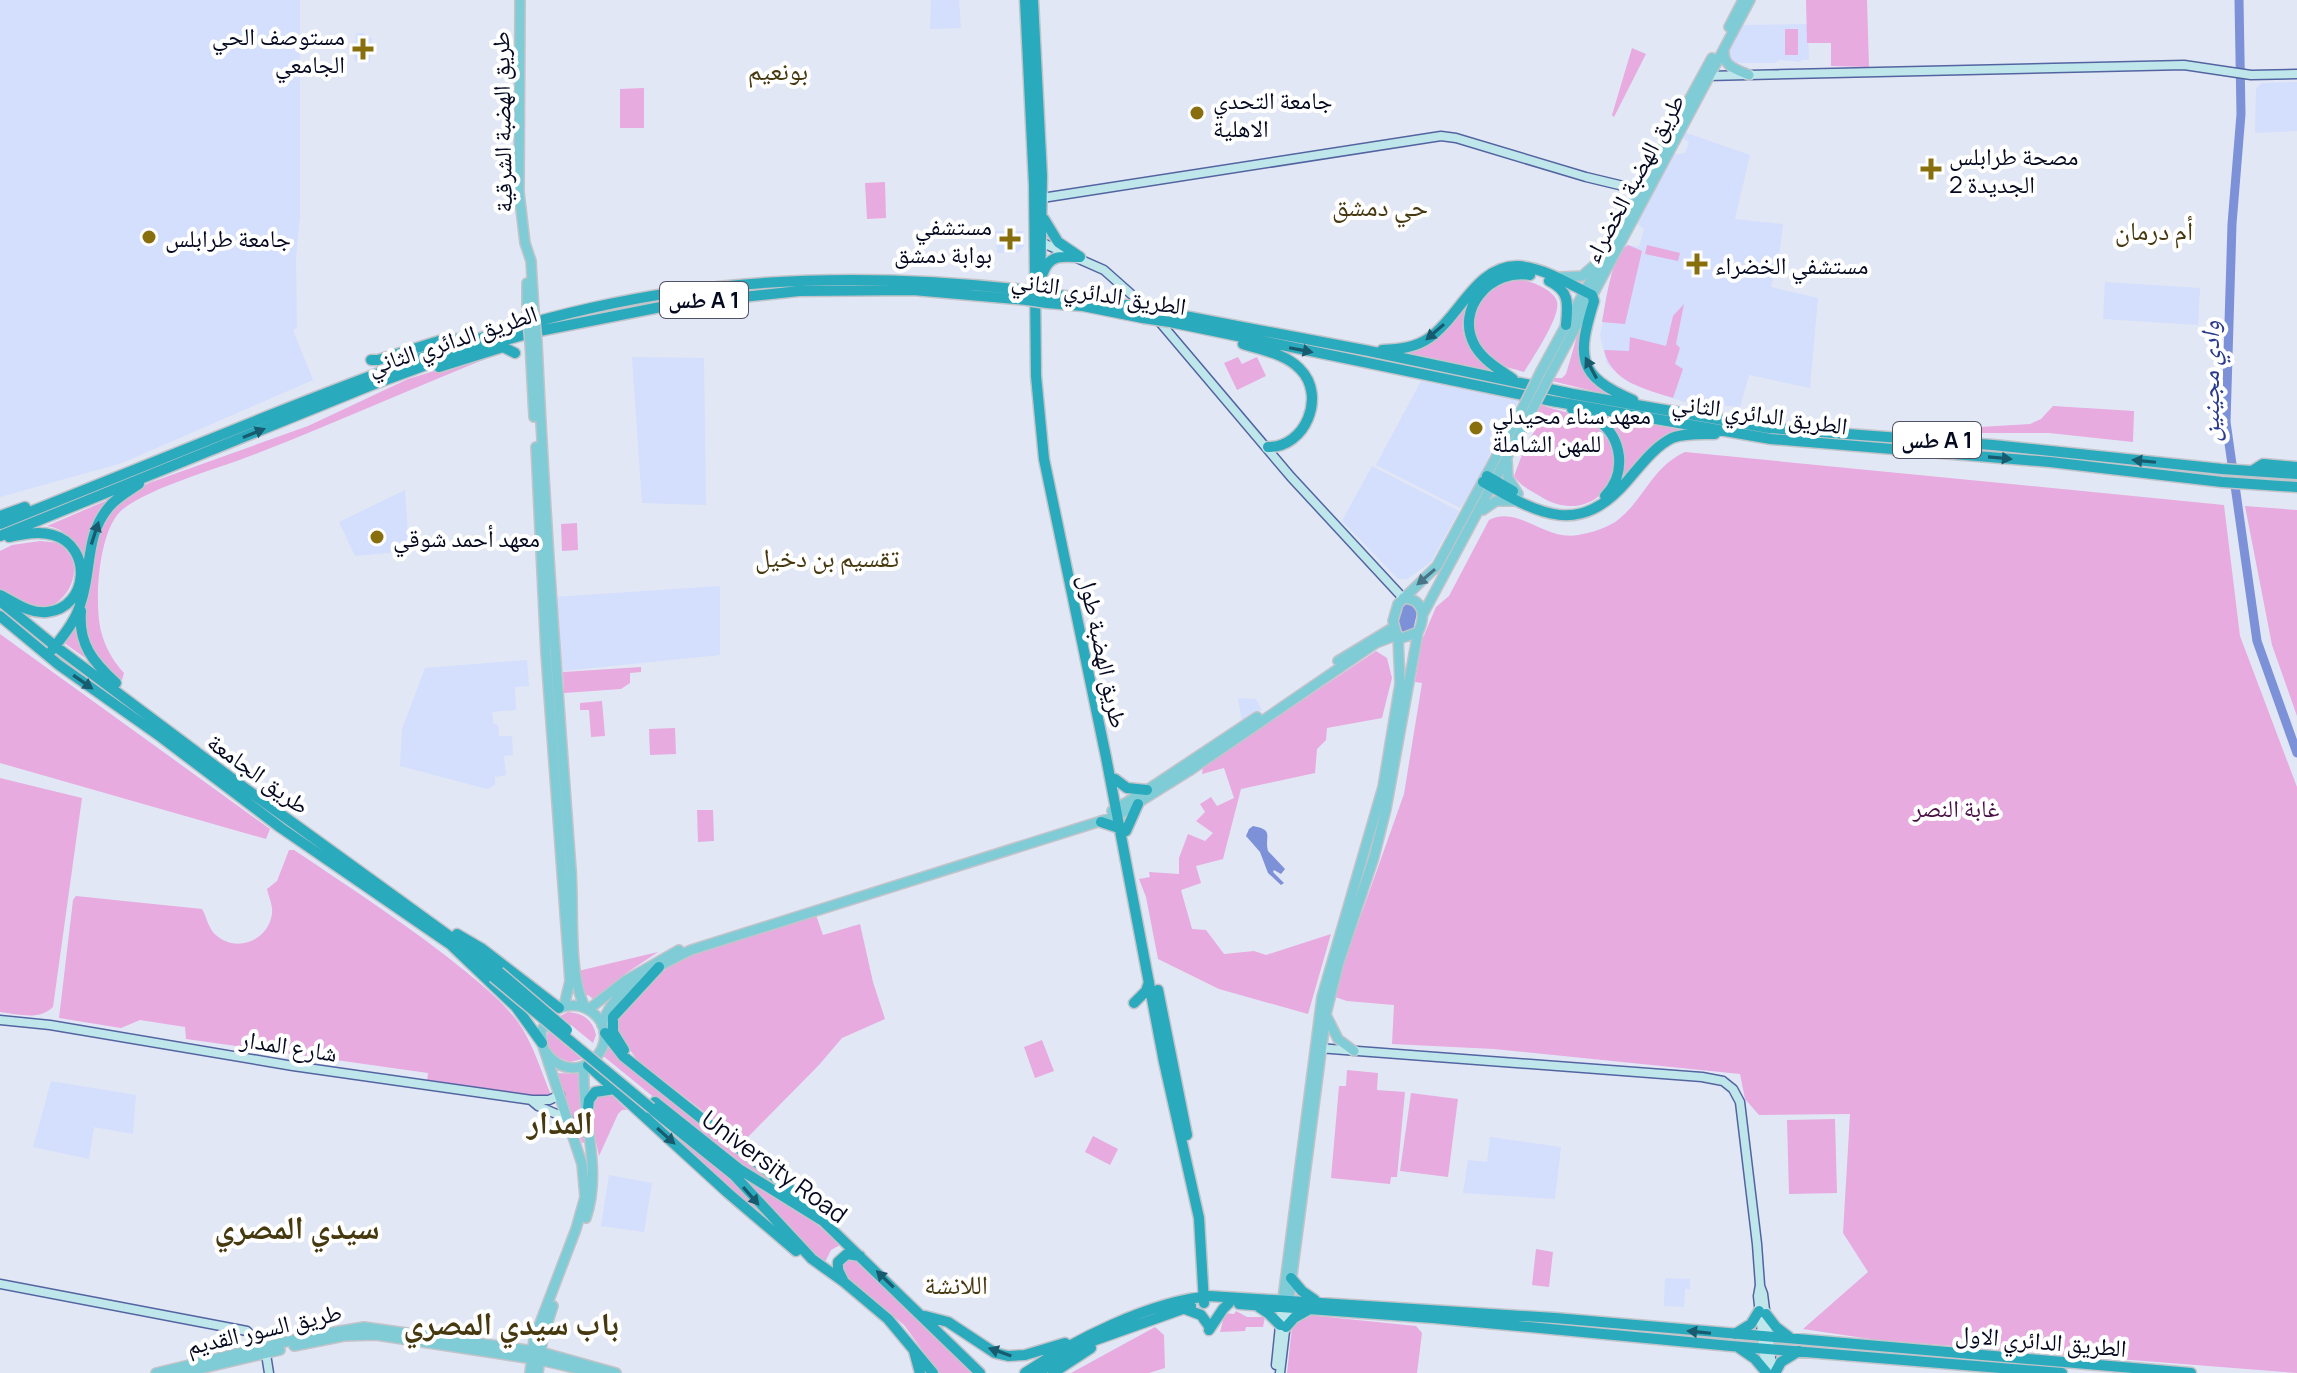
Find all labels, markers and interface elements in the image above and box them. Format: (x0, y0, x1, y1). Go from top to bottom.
place label: مستوصف الحي الجامعي (212, 19, 345, 84)
street label: طريق الهضبة الشرقية (483, 31, 519, 213)
marker: مستوصف الحي الجامعي (352, 38, 374, 60)
district label: بونعيم (748, 52, 808, 88)
place label: جامعة التحدي الاهلية (1213, 83, 1333, 144)
street label: طريق الهضبة الخضراء (1575, 88, 1691, 268)
marker: جامعة التحدي الاهلية (1188, 104, 1206, 122)
place label: مصحة طرابلس الجديدة 2 (1949, 139, 2078, 200)
marker: مصحة طرابلس الجديدة 2 (1920, 158, 1942, 180)
district label: حي دمشق (1332, 188, 1428, 228)
place label: مستشفي بوابة دمشق (894, 209, 992, 270)
district label: أم درمان (2115, 212, 2193, 249)
place label: جامعة طرابلس (165, 221, 291, 254)
marker: جامعة طرابلس (140, 228, 158, 246)
marker: مستشفي بوابة دمشق (999, 228, 1021, 250)
place label: مستشفي الخضراء (1715, 248, 1868, 285)
marker: مستشفي الخضراء (1686, 253, 1708, 275)
street label: الطريق الدائري الثاني (1009, 262, 1189, 326)
road number: طس A 1 (660, 282, 748, 318)
street label: الطريق الدائري الثاني (363, 296, 542, 386)
water label: وادي مجينين (2191, 320, 2231, 442)
one-way arrow (1425, 323, 1445, 340)
one-way arrow (1289, 344, 1314, 356)
one-way arrow (1584, 357, 1597, 380)
street label: الطريق الدائري الثاني (1670, 384, 1850, 446)
place label: معهد سناء محيدلي للمهن الشاملة (1492, 398, 1651, 459)
marker: معهد سناء محيدلي للمهن الشاملة (1467, 419, 1485, 437)
road number: طس A 1 (1893, 422, 1981, 458)
one-way arrow (242, 427, 266, 440)
one-way arrow (1988, 452, 2013, 465)
one-way arrow (2131, 454, 2156, 467)
one-way arrow (89, 521, 101, 545)
place label: معهد أحمد شوقي (393, 521, 540, 558)
marker: معهد أحمد شوقي (368, 528, 386, 546)
district label: تقسيم بن دخيل (755, 539, 899, 575)
one-way arrow (1416, 567, 1435, 585)
street label: طريق الهضبة طول (1072, 571, 1136, 731)
one-way arrow (72, 674, 94, 690)
street label: طريق الجامعة (201, 725, 317, 821)
park label: غابة النصر (1912, 791, 1999, 824)
street label: شارع المدار (237, 1021, 340, 1069)
district label: المدار (525, 1100, 593, 1144)
street label: University Road (696, 1102, 854, 1230)
one-way arrow (656, 1127, 675, 1145)
one-way arrow (742, 1186, 760, 1205)
district label: سيدي المصري (214, 1205, 380, 1253)
district label: اللانشة (924, 1266, 988, 1302)
one-way arrow (876, 1270, 895, 1288)
street label: طريق السور القديم (183, 1294, 345, 1363)
district label: باب سيدي المصري (403, 1301, 619, 1349)
street label: الطريق الدائري الاول (1954, 1316, 2128, 1368)
one-way arrow (1687, 1325, 1712, 1338)
one-way arrow (988, 1345, 1012, 1357)

